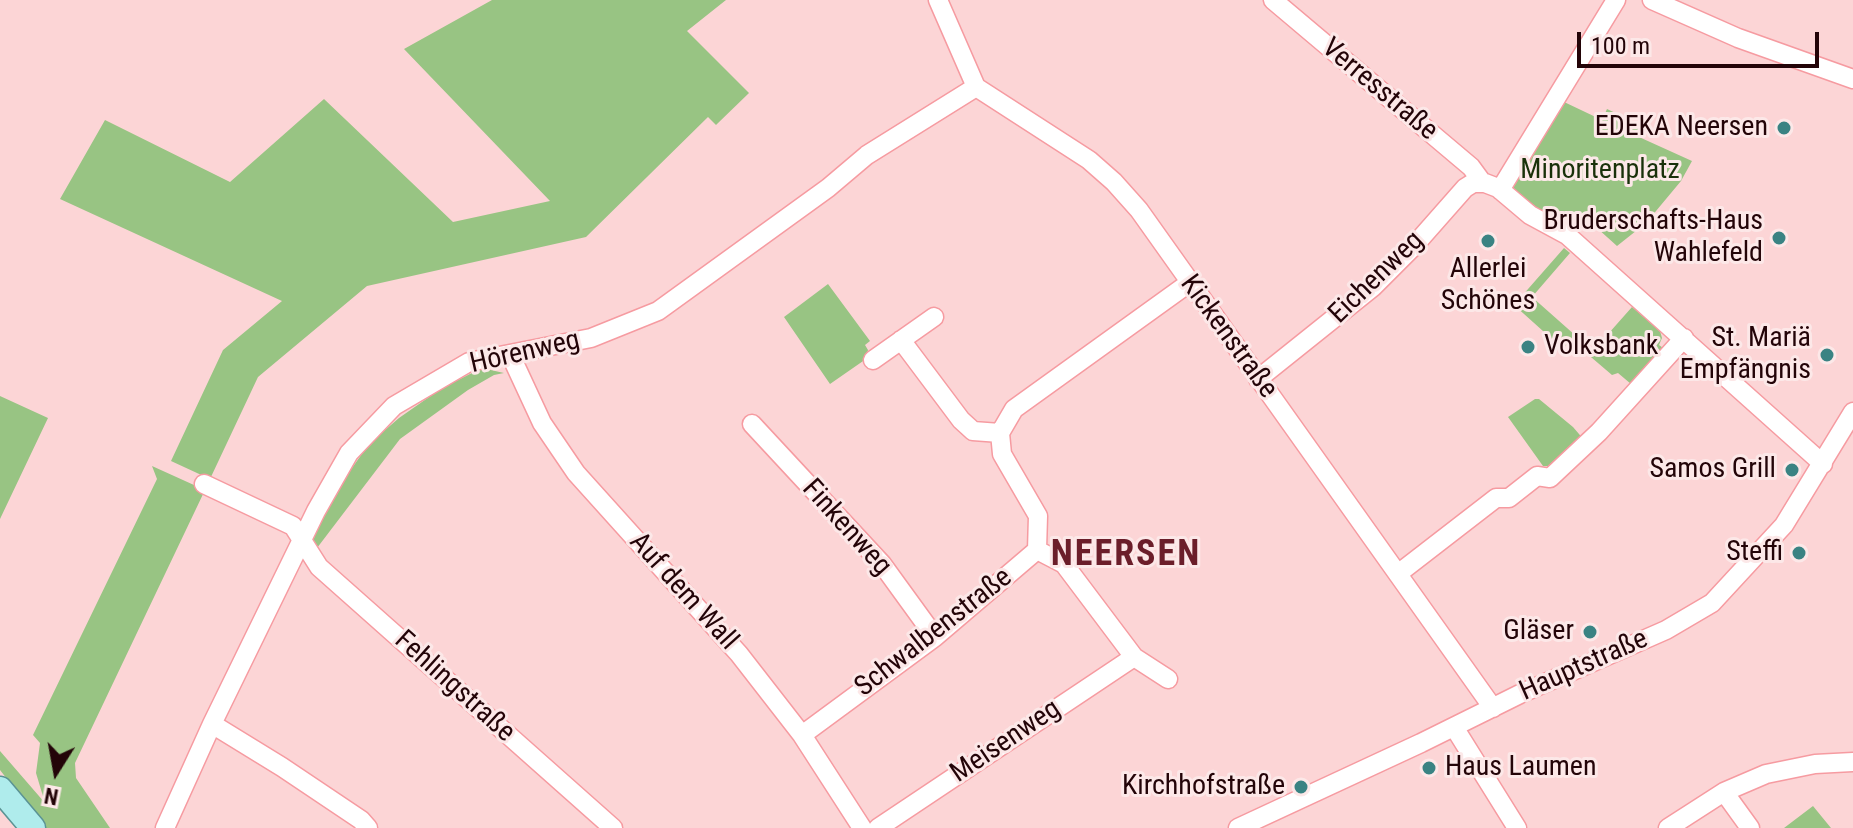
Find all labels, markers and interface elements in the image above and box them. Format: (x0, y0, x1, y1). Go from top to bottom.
scale bar (1581, 16, 1823, 66)
street label: Verresstraße (1314, 32, 1444, 148)
text: 100 m (1591, 32, 1650, 60)
place label: EDEKA Neersen (1595, 111, 1768, 145)
marker: EDEKA Neersen (1775, 119, 1793, 137)
park label: Minoritenplatz (1520, 154, 1680, 188)
place label: Bruderschafts-Haus Wahlefeld (1544, 205, 1763, 271)
street label: Eichenweg (1323, 225, 1431, 331)
marker: Bruderschafts-Haus Wahlefeld (1770, 229, 1788, 247)
marker: Allerlei Schönes (1479, 232, 1497, 250)
place label: Allerlei Schönes (1441, 253, 1535, 319)
street label: Kickenstraße (1172, 269, 1284, 405)
place label: St. Mariä Empfängnis (1680, 322, 1811, 388)
street label: Hörenweg (467, 324, 583, 382)
place label: Volksbank (1544, 330, 1658, 364)
marker: Volksbank (1519, 338, 1537, 356)
marker: St. Mariä Empfängnis (1818, 346, 1836, 364)
place label: Samos Grill (1649, 453, 1776, 487)
marker: Samos Grill (1783, 461, 1801, 479)
street label: Finkenweg (794, 473, 898, 583)
street label: Auf dem Wall (622, 526, 744, 658)
district label: NEERSEN (1051, 534, 1201, 578)
place label: Steffi (1726, 536, 1783, 570)
marker: Steffi (1790, 544, 1808, 562)
street label: Schwalbenstraße (849, 561, 1019, 705)
place label: Gläser (1503, 615, 1574, 649)
street label: Hauptstraße (1515, 623, 1653, 709)
marker: Gläser (1581, 623, 1599, 641)
street label: Fehlingstraße (387, 624, 521, 750)
street label: Meisenweg (945, 693, 1067, 791)
north arrow (16, 732, 96, 812)
place label: Haus Laumen (1445, 751, 1597, 785)
marker: Haus Laumen (1420, 759, 1438, 777)
place label: Kirchhofstraße (1122, 770, 1285, 804)
marker: Kirchhofstraße (1292, 778, 1310, 796)
text: N (42, 782, 60, 810)

